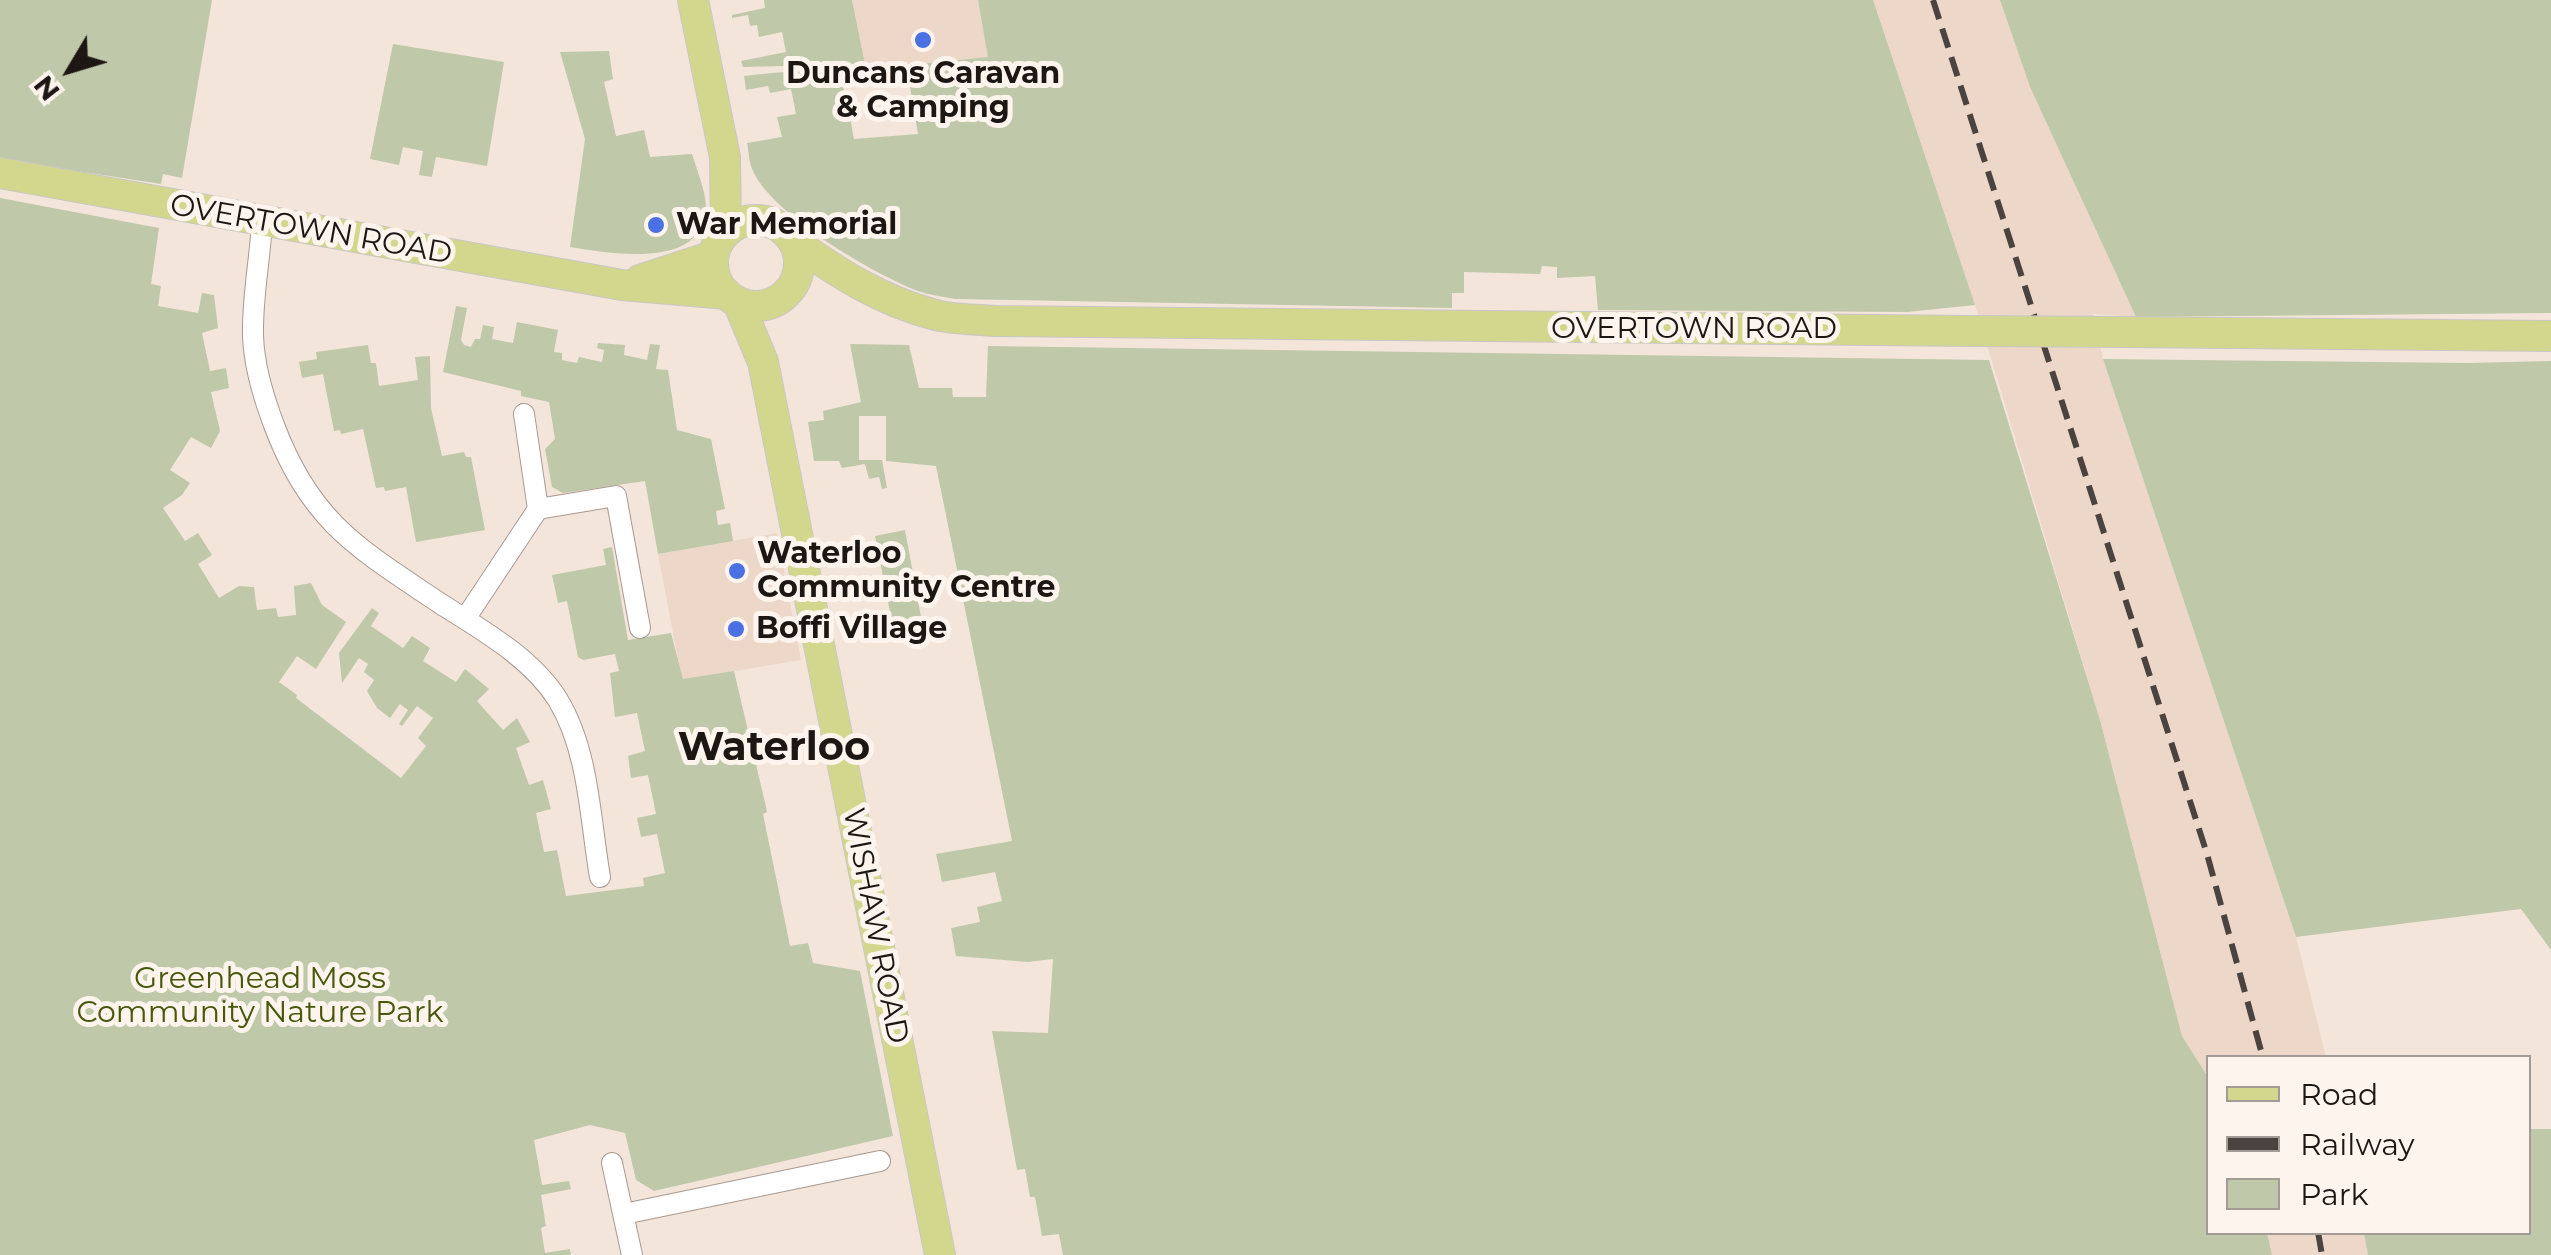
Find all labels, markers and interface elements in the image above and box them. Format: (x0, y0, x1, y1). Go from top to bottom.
north arrow (20, 20, 120, 120)
marker: Duncans Caravan & Camping (912, 29, 934, 51)
place label: Duncans Caravan & Camping (786, 56, 1060, 126)
text: N (26, 69, 67, 108)
street label: OVERTOWN ROAD (167, 187, 455, 273)
place label: War Memorial (676, 207, 897, 243)
marker: War Memorial (645, 214, 667, 236)
street label: OVERTOWN ROAD (1551, 311, 1837, 347)
place label: Waterloo Community Centre (757, 536, 1055, 606)
marker: Waterloo Community Centre (726, 560, 748, 582)
place label: Boffi Village (756, 611, 947, 647)
marker: Boffi Village (725, 618, 747, 640)
district label: Waterloo (678, 724, 870, 772)
street label: WISHAW ROAD (835, 805, 915, 1047)
park label: Greenhead Moss Community Nature Park (76, 961, 444, 1032)
legend (2206, 1055, 2531, 1235)
text: Road (2300, 1076, 2378, 1113)
text: Railway (2300, 1126, 2415, 1163)
text: Park (2300, 1176, 2369, 1213)

